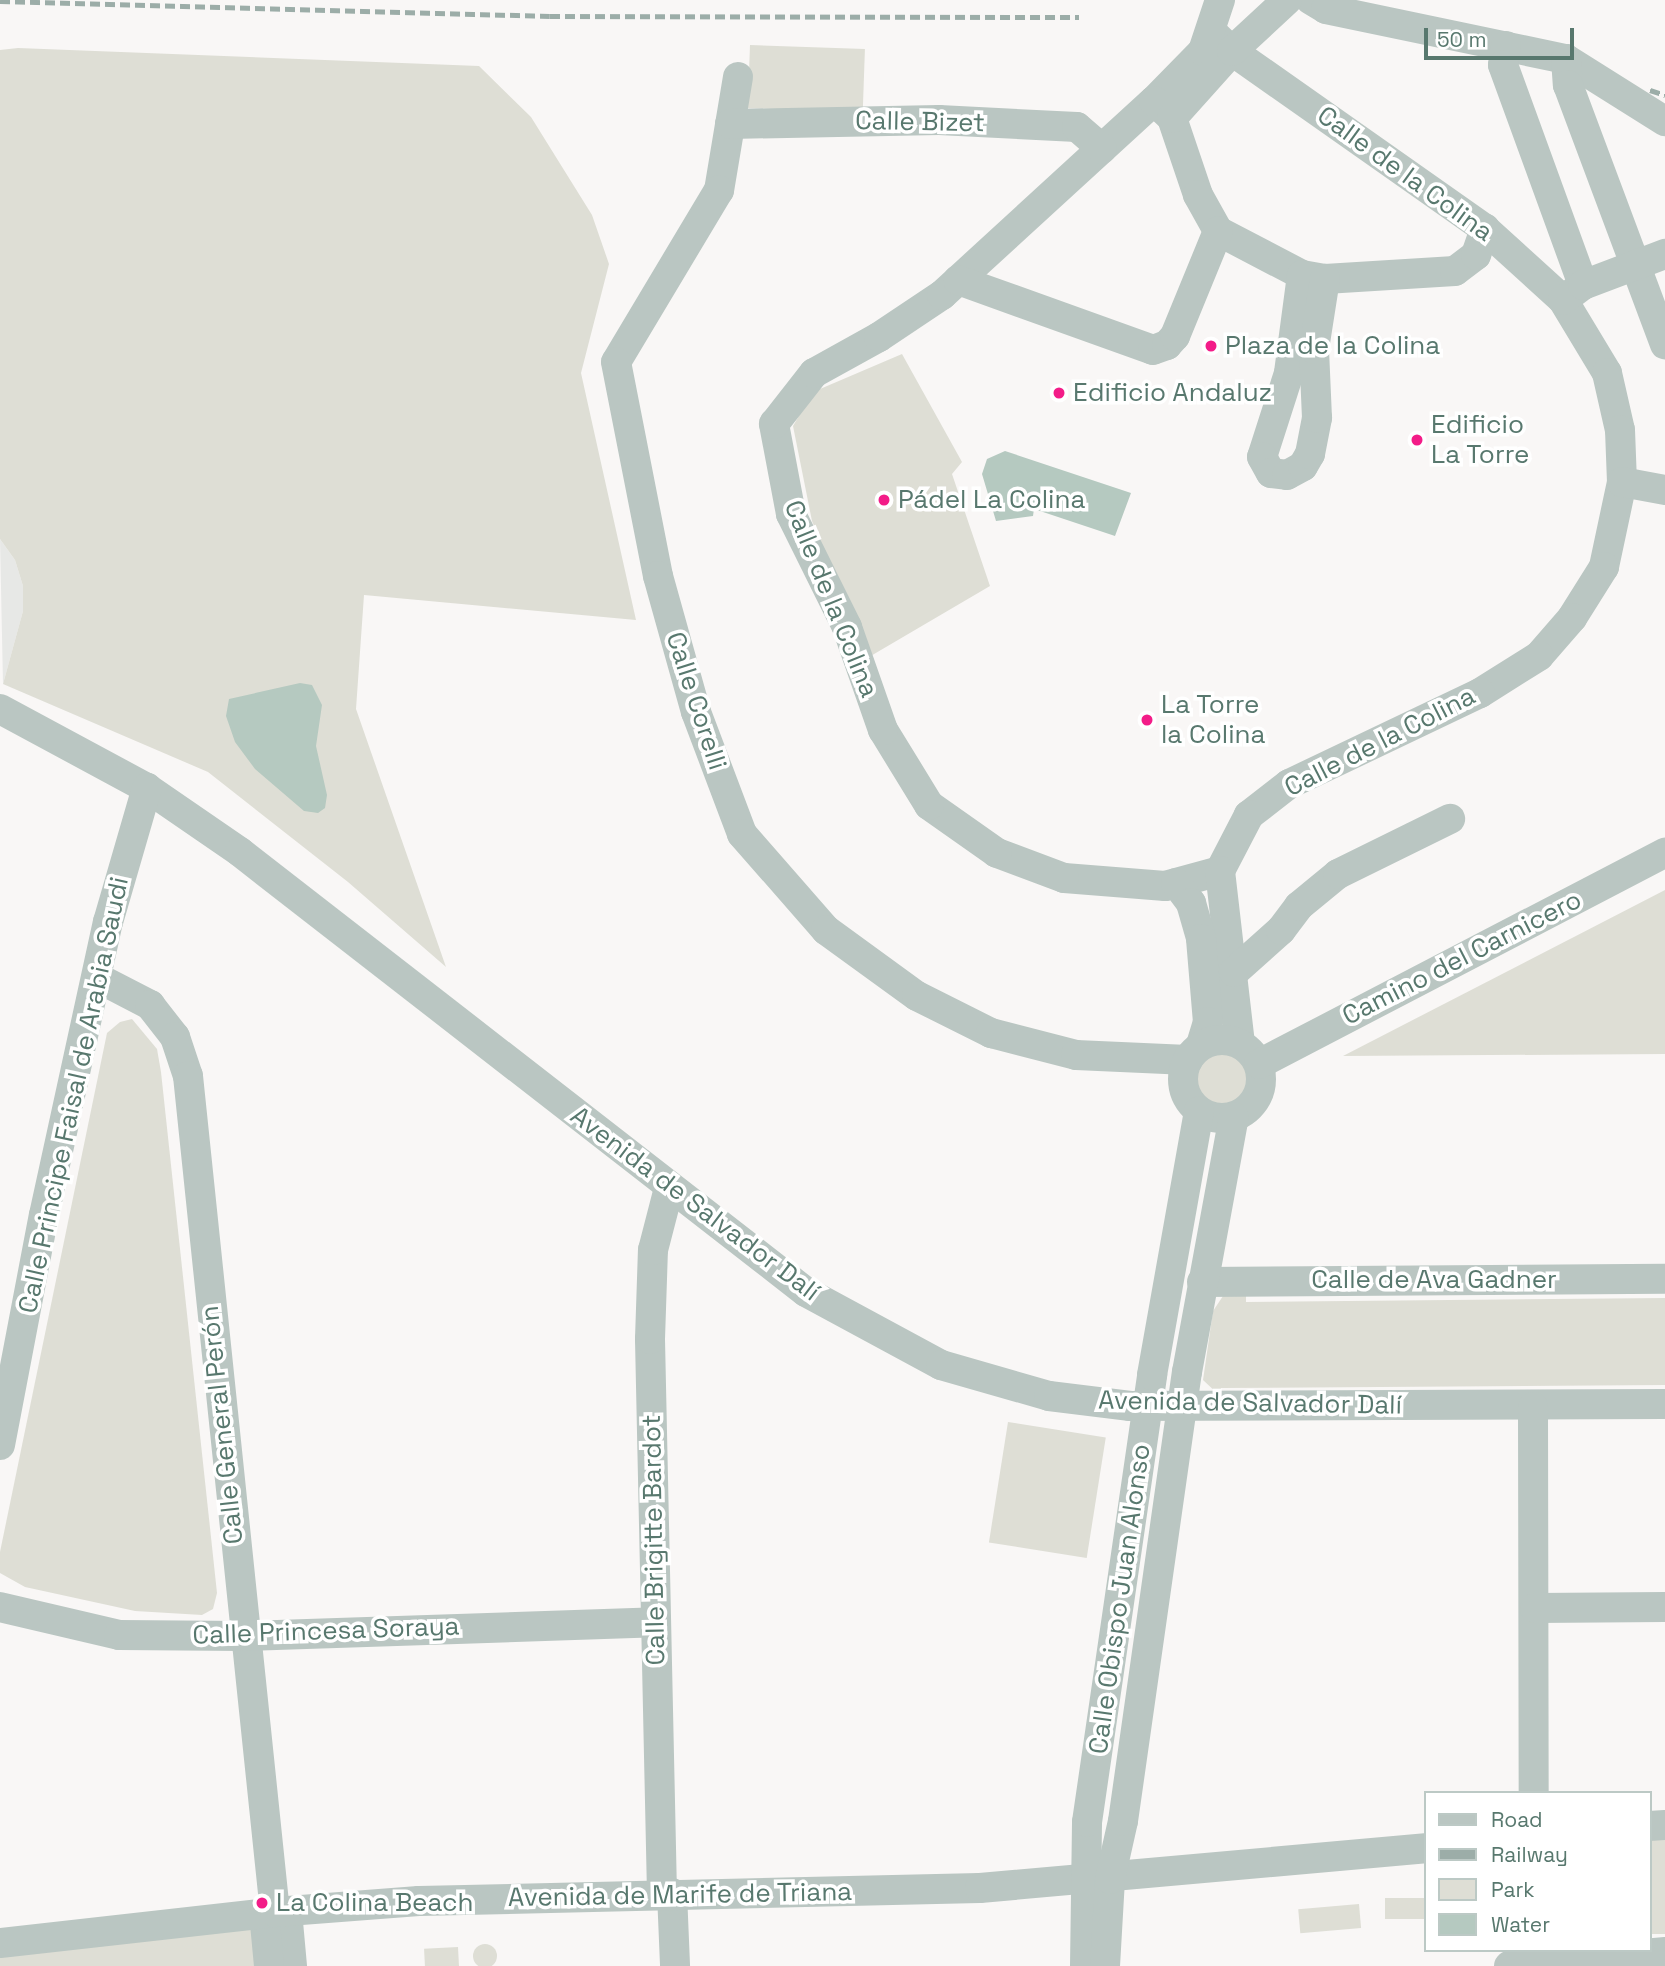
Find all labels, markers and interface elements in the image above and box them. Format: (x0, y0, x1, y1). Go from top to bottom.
scale bar (1427, 14, 1578, 58)
text: 50 m (1437, 26, 1487, 53)
street label: Calle de la Colina (1311, 100, 1499, 248)
street label: Calle Bizet (855, 105, 985, 139)
place label: Plaza de la Colina (1225, 330, 1440, 362)
marker: Plaza de la Colina (1203, 338, 1219, 354)
place label: Edificio Andaluz (1073, 377, 1272, 409)
marker: Edificio Andaluz (1051, 385, 1067, 401)
place label: Edificio La Torre (1431, 409, 1530, 471)
marker: Edificio La Torre (1409, 432, 1425, 448)
place label: Pádel La Colina (898, 484, 1085, 516)
marker: Pádel La Colina (876, 492, 892, 508)
street label: Calle de la Colina (777, 496, 885, 702)
street label: Calle Corelli (659, 628, 733, 774)
street label: Calle de la Colina (1280, 681, 1480, 803)
place label: La Torre la Colina (1161, 689, 1265, 750)
marker: La Torre la Colina (1139, 712, 1155, 728)
street label: Calle Principe Faisal de Arabia Saudi (12, 874, 136, 1316)
street label: Camino del Carnicero (1337, 884, 1587, 1032)
street label: Avenida de Salvador Dalí (564, 1100, 826, 1308)
street label: Calle de Ava Gadner (1311, 1264, 1557, 1296)
street label: Calle General Perón (194, 1304, 250, 1546)
street label: Avenida de Salvador Dalí (1098, 1385, 1402, 1421)
street label: Calle Brigitte Bardot (636, 1414, 672, 1666)
street label: Calle Obispo Juan Alonso (1083, 1442, 1157, 1756)
street label: Calle Princesa Soraya (192, 1611, 460, 1651)
legend (1424, 1791, 1651, 1952)
text: Road (1491, 1806, 1543, 1833)
text: Railway (1491, 1841, 1568, 1868)
street label: Avenida de Marife de Triana (507, 1876, 853, 1914)
text: Park (1491, 1876, 1535, 1903)
place label: La Colina Beach (276, 1887, 474, 1919)
marker: La Colina Beach (254, 1895, 270, 1911)
text: Water (1491, 1911, 1550, 1938)

